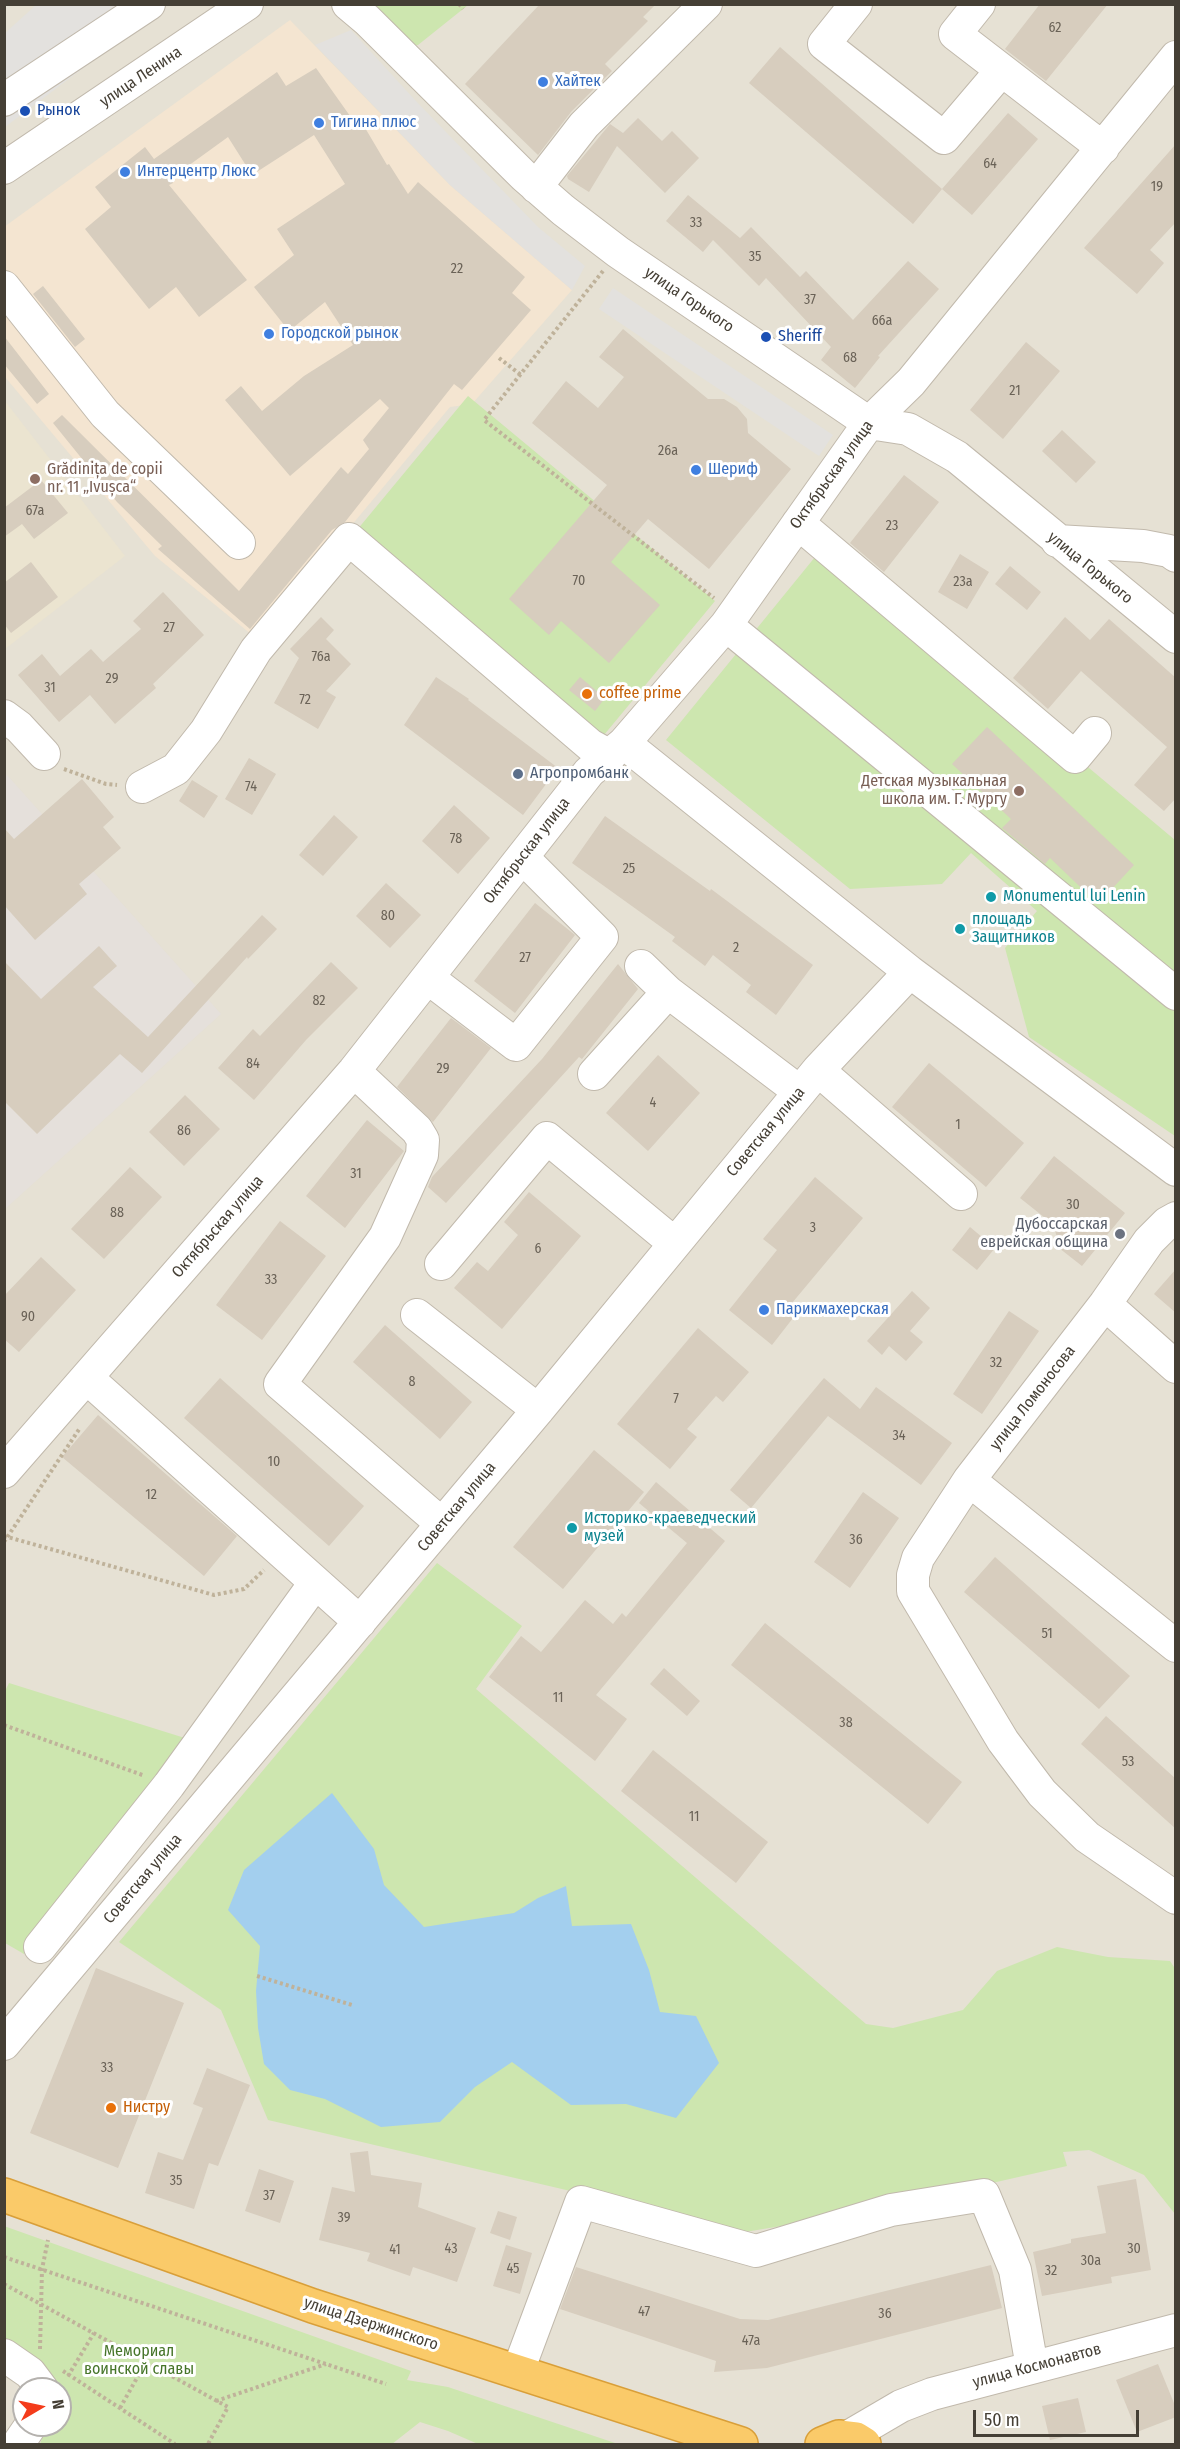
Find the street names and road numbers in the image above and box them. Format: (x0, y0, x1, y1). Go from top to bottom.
street label: улица Ленина (96, 43, 186, 111)
street label: улица Горького (641, 263, 737, 337)
street label: Октябрьская улица (786, 417, 878, 533)
street label: улица Горького (1044, 528, 1136, 608)
street label: Октябрьская улица (480, 794, 574, 908)
street label: Советская улица (723, 1083, 809, 1181)
street label: Октябрьская улица (168, 1172, 268, 1282)
street label: улица Ломоносова (986, 1342, 1080, 1454)
street label: Советская улица (414, 1458, 500, 1556)
street label: Советская улица (100, 1830, 186, 1928)
street label: улица Дзержинского (301, 2293, 441, 2355)
street label: улица Космонавтов (971, 2340, 1103, 2392)

